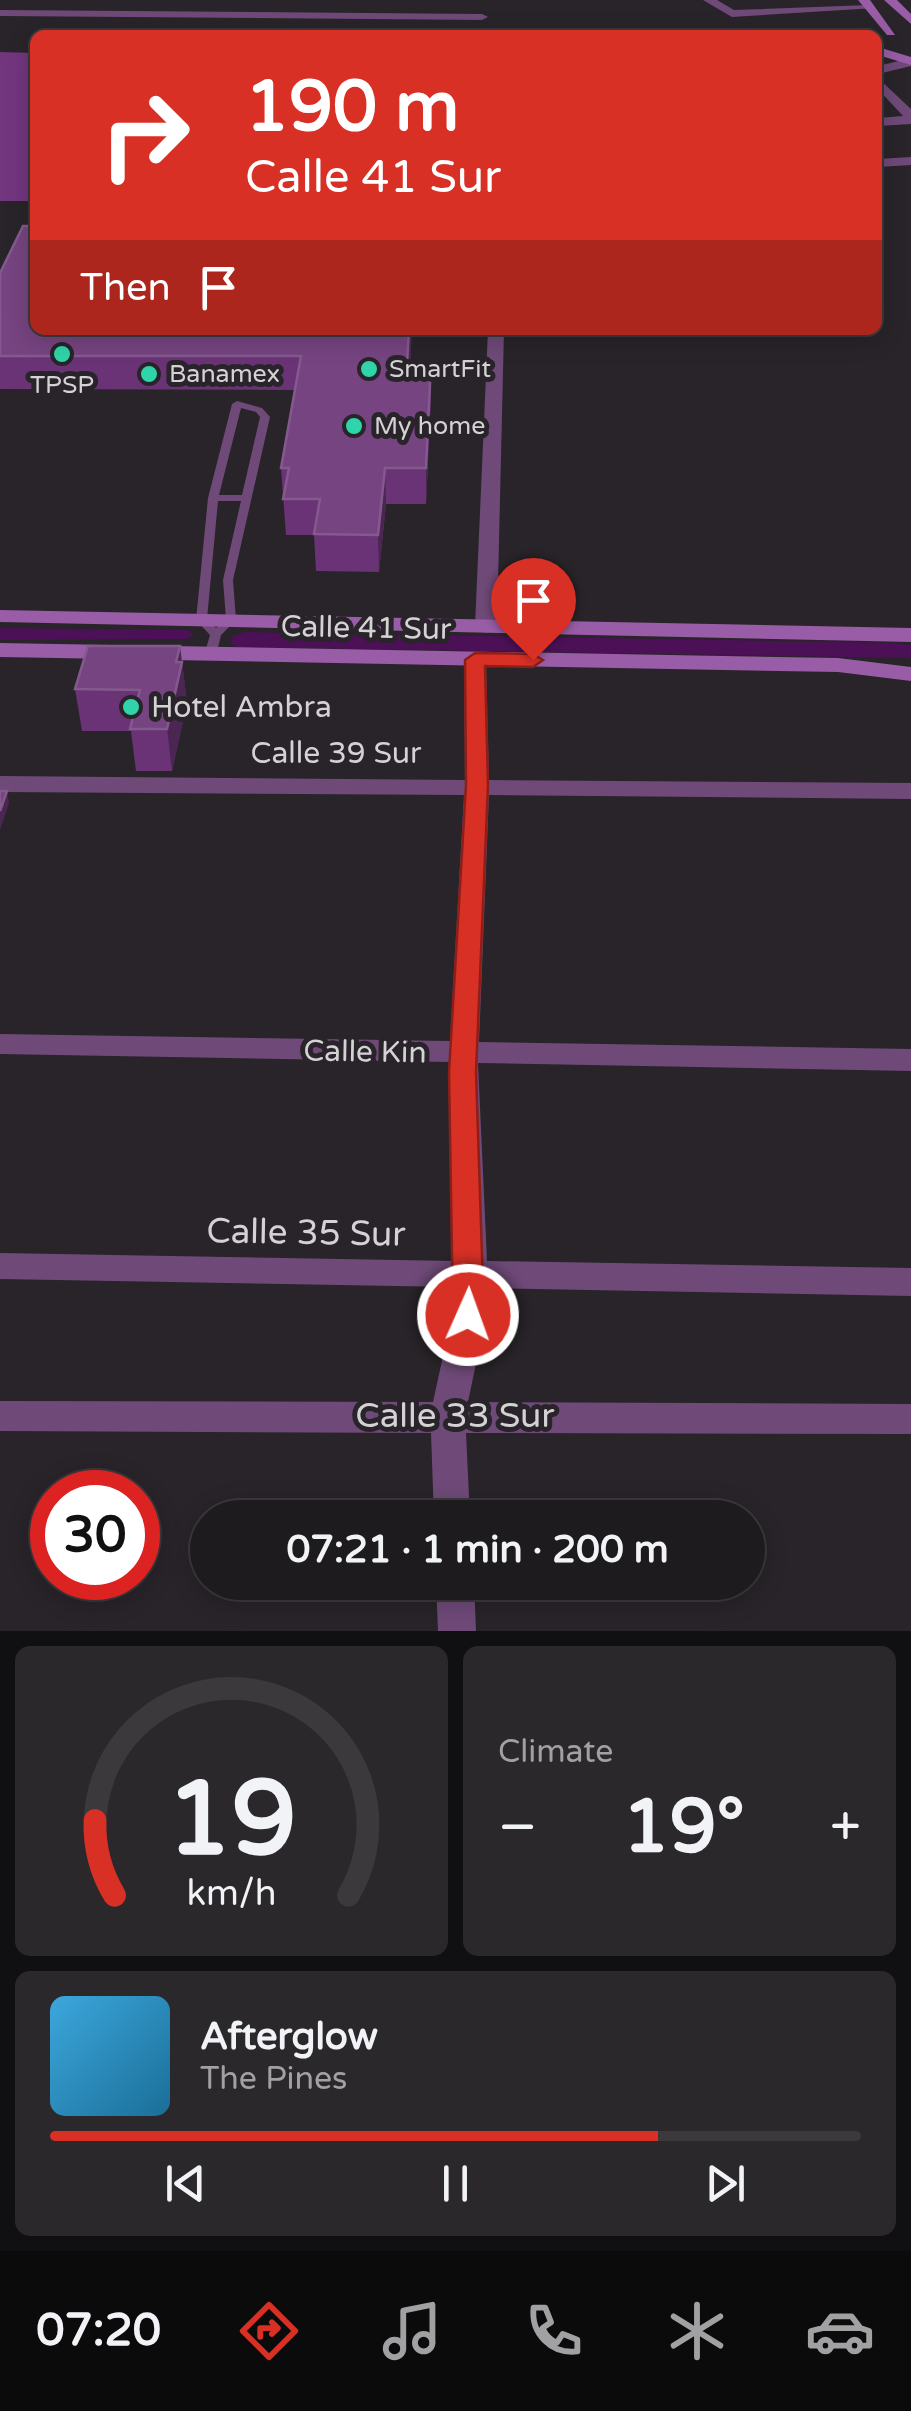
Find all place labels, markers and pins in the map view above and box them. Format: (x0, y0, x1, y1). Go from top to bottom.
marker: TPSP (51, 343, 73, 365)
place label: SmartFit (389, 354, 491, 384)
marker: SmartFit (358, 358, 380, 380)
place label: Banamex (169, 359, 280, 389)
marker: Banamex (138, 363, 160, 385)
place label: TPSP (30, 370, 94, 400)
place label: My home (374, 411, 485, 441)
marker: My home (343, 415, 365, 437)
pin (491, 558, 576, 661)
place label: Hotel Ambra (151, 689, 332, 726)
marker: Hotel Ambra (120, 696, 142, 718)

